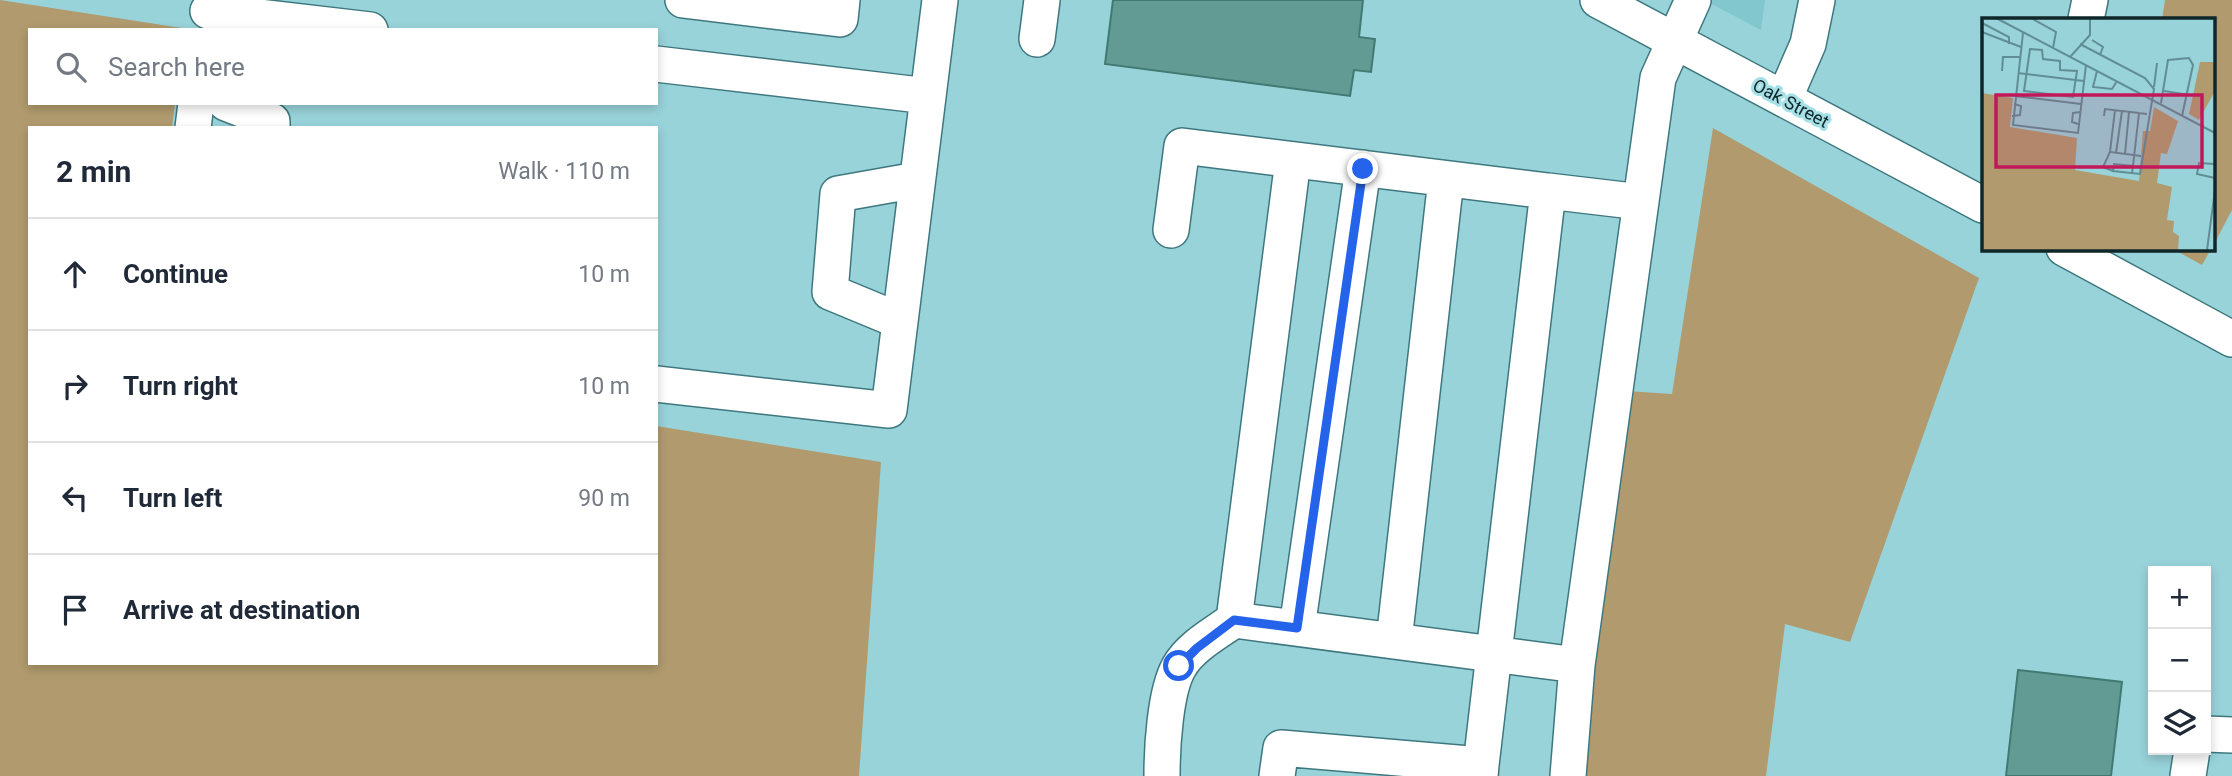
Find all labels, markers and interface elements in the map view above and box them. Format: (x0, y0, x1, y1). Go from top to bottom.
inset map (1982, 18, 2214, 250)
search box (28, 28, 658, 105)
icon: search (52, 48, 90, 86)
text: Search here (108, 52, 245, 82)
street label: Oak Street (1749, 74, 1833, 132)
route end (1347, 153, 1378, 184)
text: 2 min (56, 154, 131, 189)
text: Walk · 110 m (498, 158, 630, 185)
icon: ahead (56, 255, 94, 293)
text: Continue (123, 259, 228, 289)
text: 10 m (578, 261, 630, 288)
icon: right (56, 367, 94, 405)
text: Turn right (123, 371, 238, 401)
text: 10 m (578, 373, 630, 400)
icon: left (56, 479, 94, 517)
text: Turn left (123, 483, 222, 513)
text: 90 m (578, 485, 630, 512)
map controls (2148, 566, 2211, 755)
button: + (2148, 566, 2211, 629)
icon: arrive (56, 591, 94, 629)
text: Arrive at destination (123, 595, 360, 625)
button: − (2148, 629, 2211, 692)
route start (1163, 650, 1194, 681)
button: layers (2148, 692, 2211, 755)

